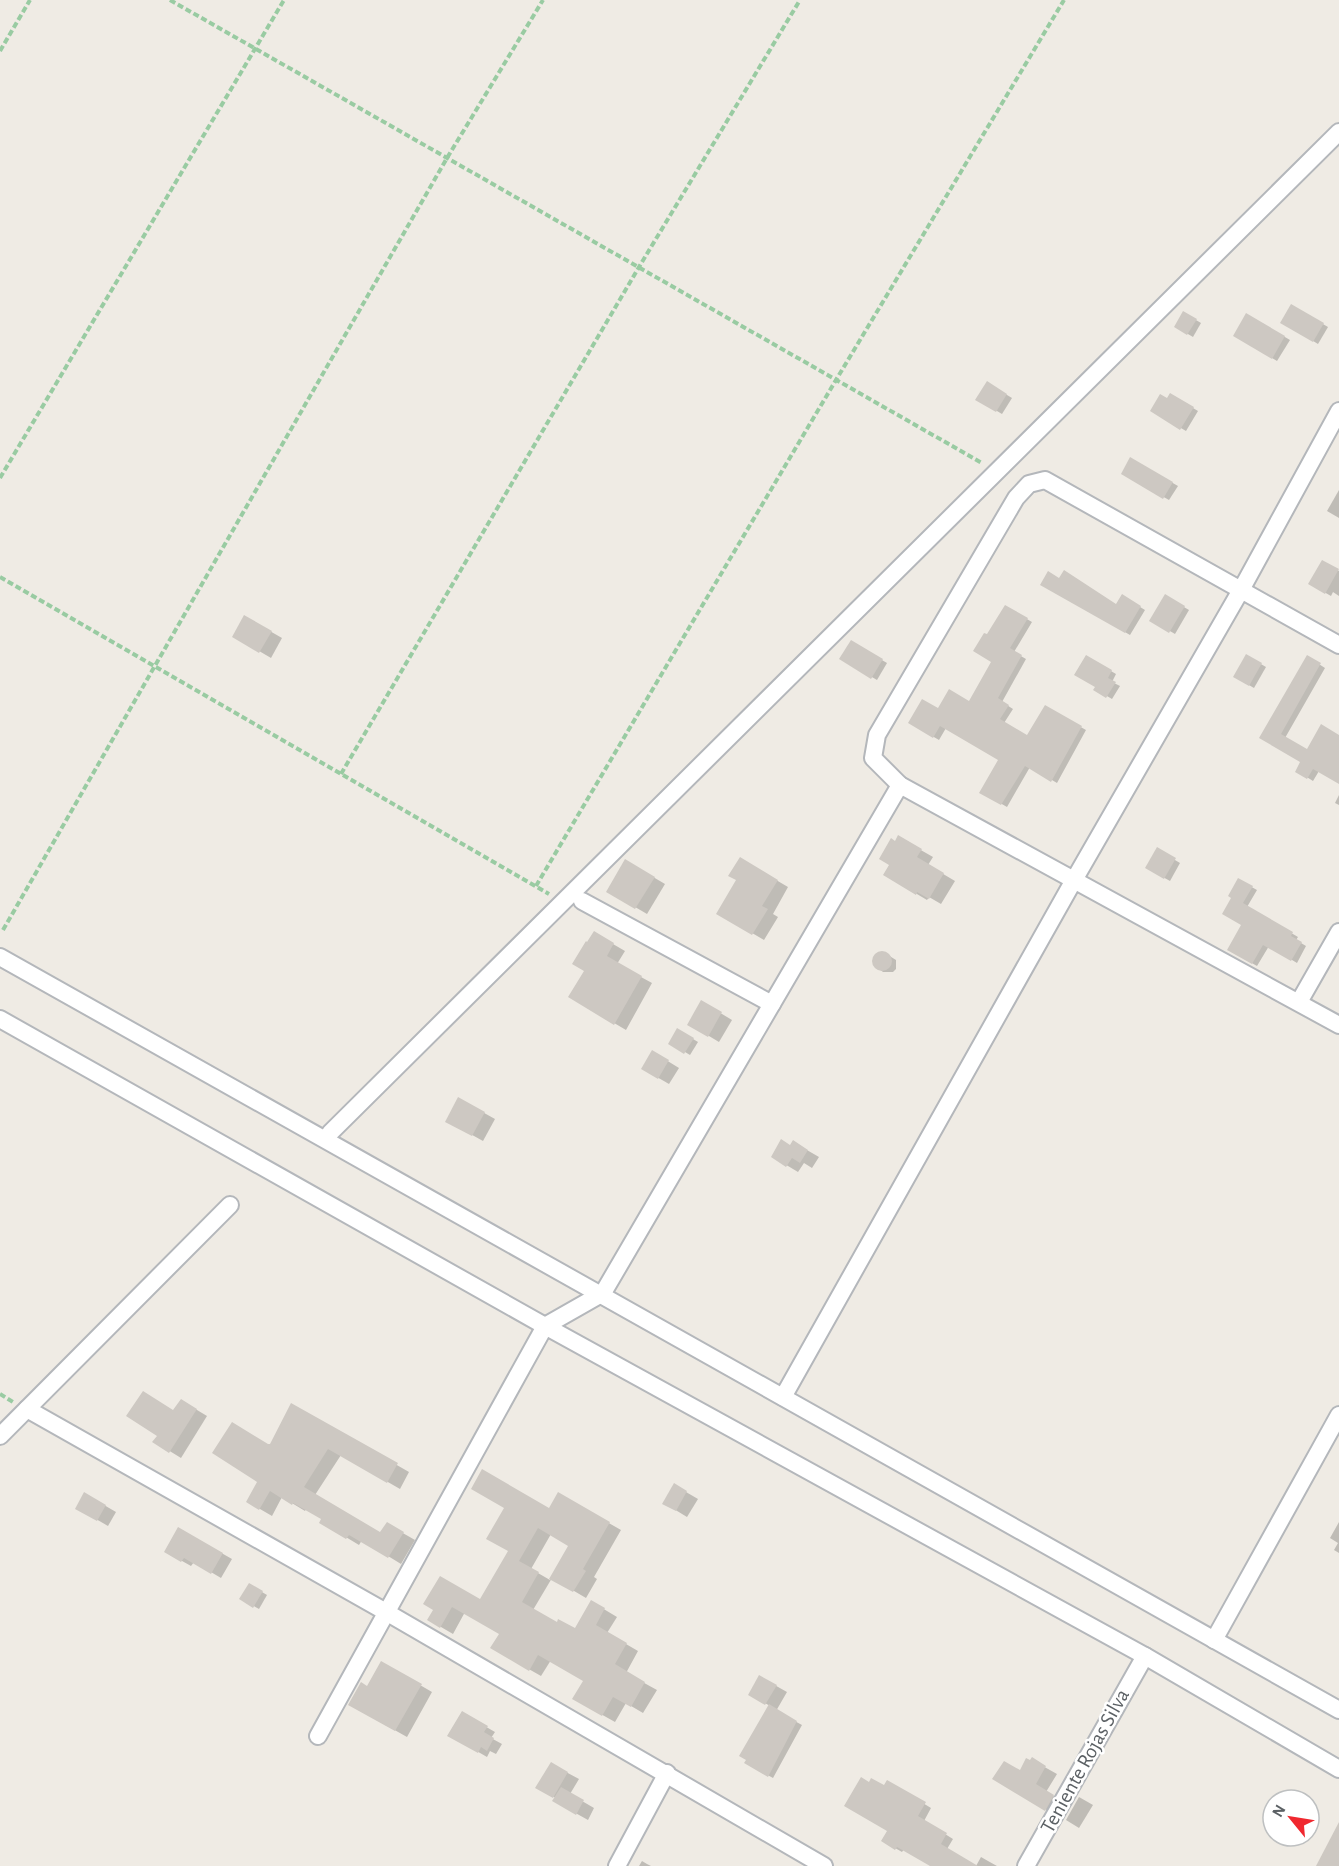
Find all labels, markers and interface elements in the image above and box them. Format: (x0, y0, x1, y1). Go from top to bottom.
street label: Teniente Rojas Silva (1037, 1685, 1133, 1836)
north arrow (1261, 1788, 1321, 1848)
text: N (1269, 1802, 1289, 1820)

